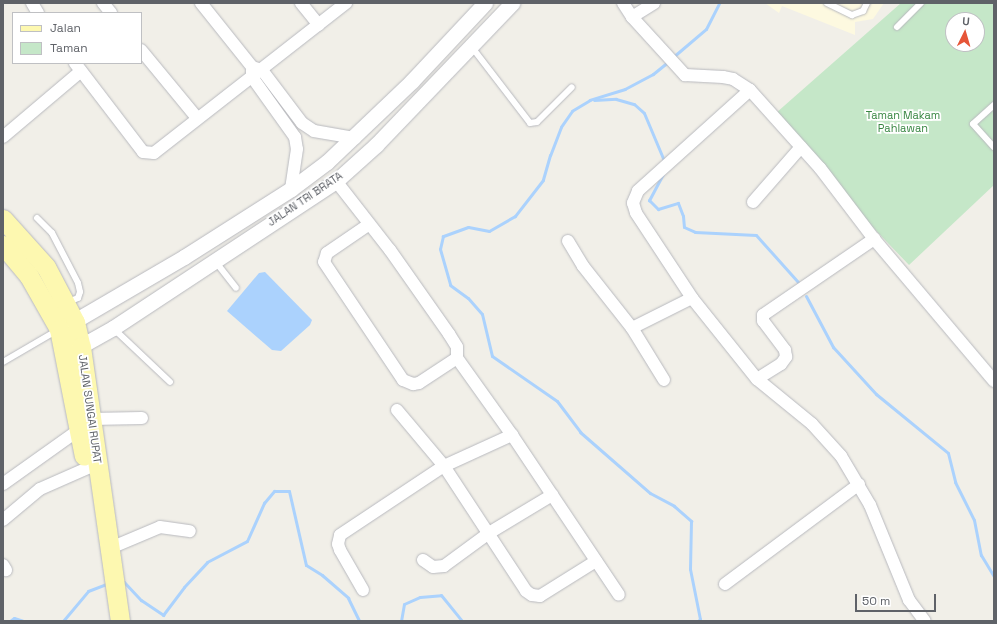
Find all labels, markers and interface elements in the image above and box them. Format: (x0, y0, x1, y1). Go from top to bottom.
legend (12, 12, 142, 64)
north arrow (945, 12, 985, 52)
text: U (962, 14, 970, 28)
text: Jalan (50, 20, 81, 36)
text: Taman (50, 40, 87, 56)
park label: Taman Makam Pahlawan (866, 109, 940, 135)
street label: JALAN TRI BRATA (265, 169, 345, 229)
street label: JALAN SUNGAI RUPAT (76, 354, 104, 464)
scale bar (857, 586, 938, 612)
text: 50 m (862, 593, 890, 609)

